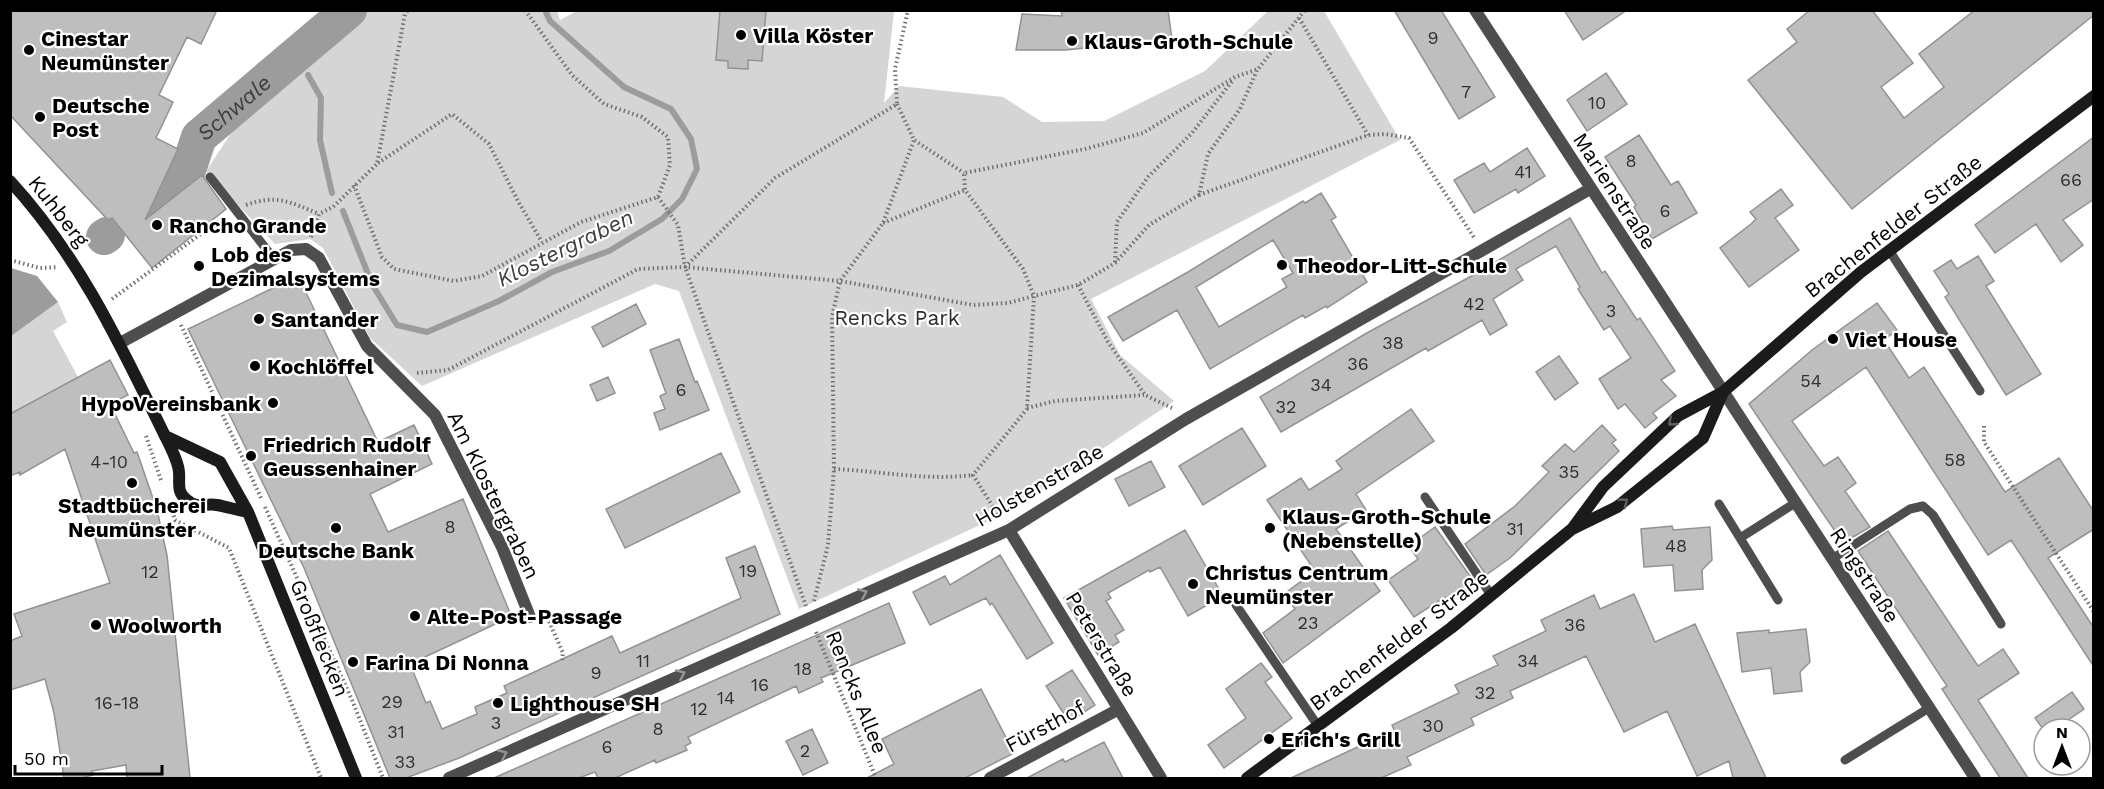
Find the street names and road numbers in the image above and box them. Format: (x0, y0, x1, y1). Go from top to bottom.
street label: Marienstraße (1568, 128, 1662, 254)
street label: Brachenfelder Straße (1799, 149, 1987, 303)
street label: Kuhberg (23, 170, 95, 252)
street label: Am Klostergraben (443, 407, 545, 583)
street label: Holstenstraße (970, 438, 1108, 532)
street label: Ringstraße (1825, 523, 1905, 627)
street label: Brachenfelder Straße (1304, 564, 1494, 716)
street label: Großflecken (285, 576, 355, 700)
street label: Peterstraße (1061, 587, 1143, 701)
street label: Rencks Allee (821, 627, 893, 757)
street label: Fürsthof (1001, 695, 1089, 757)

